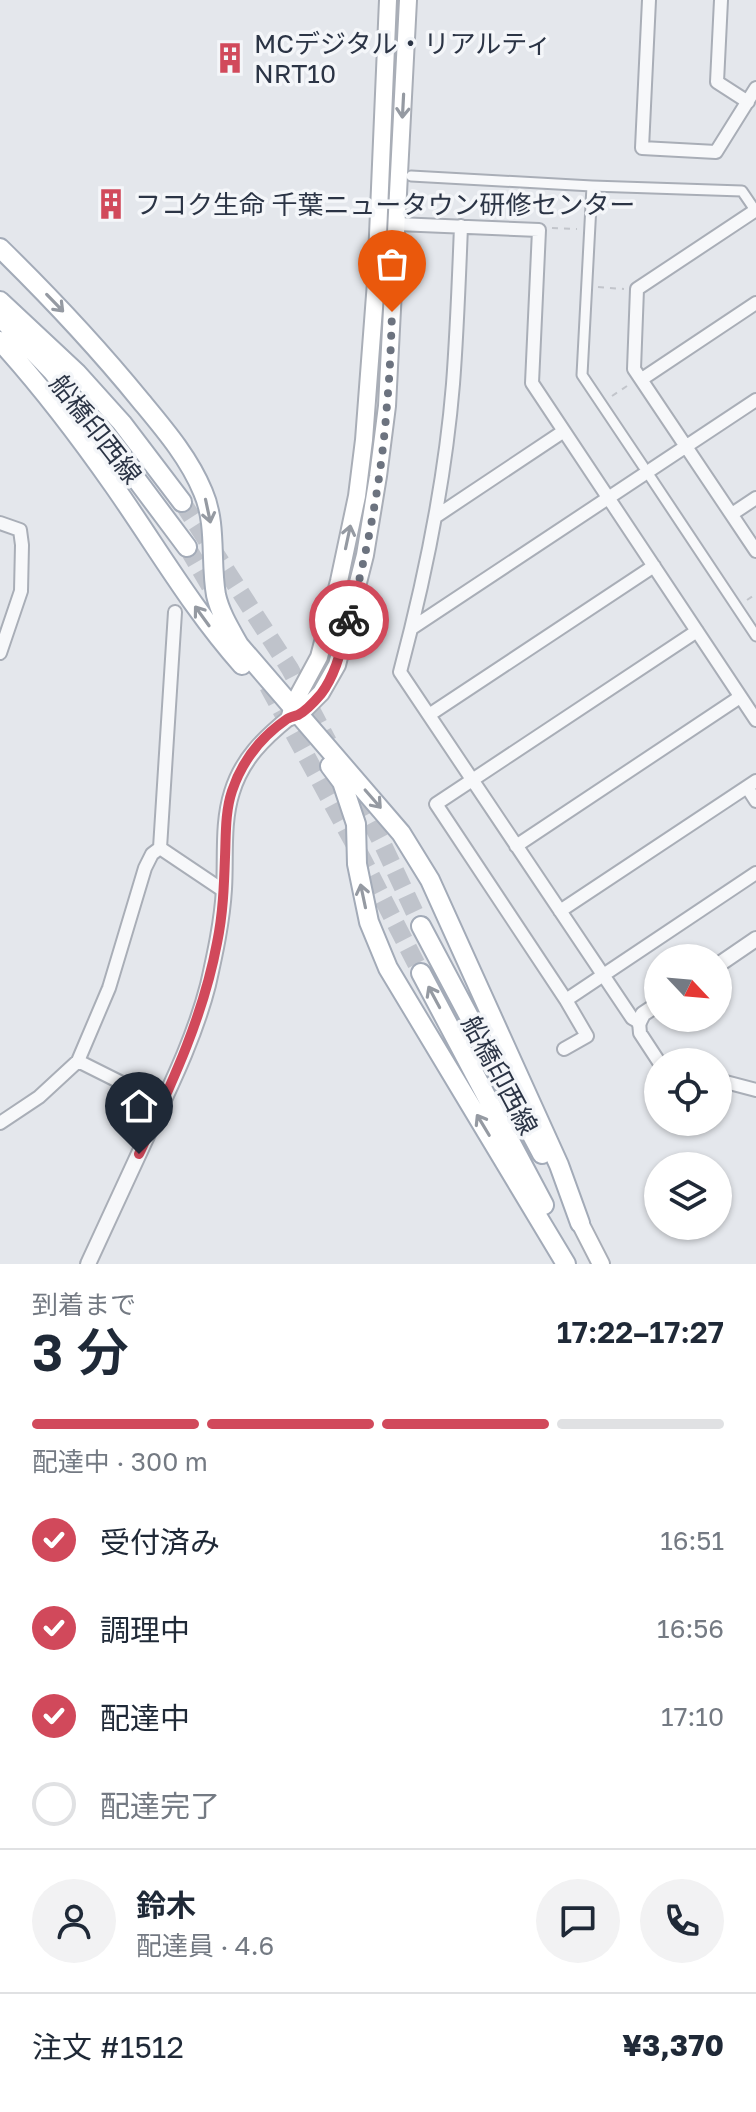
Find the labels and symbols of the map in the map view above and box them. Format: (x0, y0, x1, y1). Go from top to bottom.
place label: MCデジタル・リアルティ NRT10 (254, 28, 552, 89)
building icon: MCデジタル・リアルティ NRT10 (213, 41, 247, 75)
one-way arrow (395, 92, 410, 119)
building icon: フコク生命 千葉ニュータウン研修センター (94, 187, 128, 221)
place label: フコク生命 千葉ニュータウン研修センター (135, 189, 636, 220)
pin (358, 230, 426, 312)
one-way arrow (45, 293, 64, 312)
street label: 船橋印西線 (44, 368, 148, 490)
one-way arrow (201, 497, 216, 523)
one-way arrow (341, 525, 356, 551)
courier (309, 580, 389, 660)
one-way arrow (194, 606, 210, 628)
one-way arrow (364, 788, 382, 808)
one-way arrow (355, 884, 370, 909)
north arrow (644, 944, 732, 1032)
one-way arrow (425, 986, 441, 1010)
street label: 船橋印西線 (456, 1010, 544, 1140)
pin (105, 1072, 173, 1154)
one-way arrow (475, 1114, 491, 1137)

